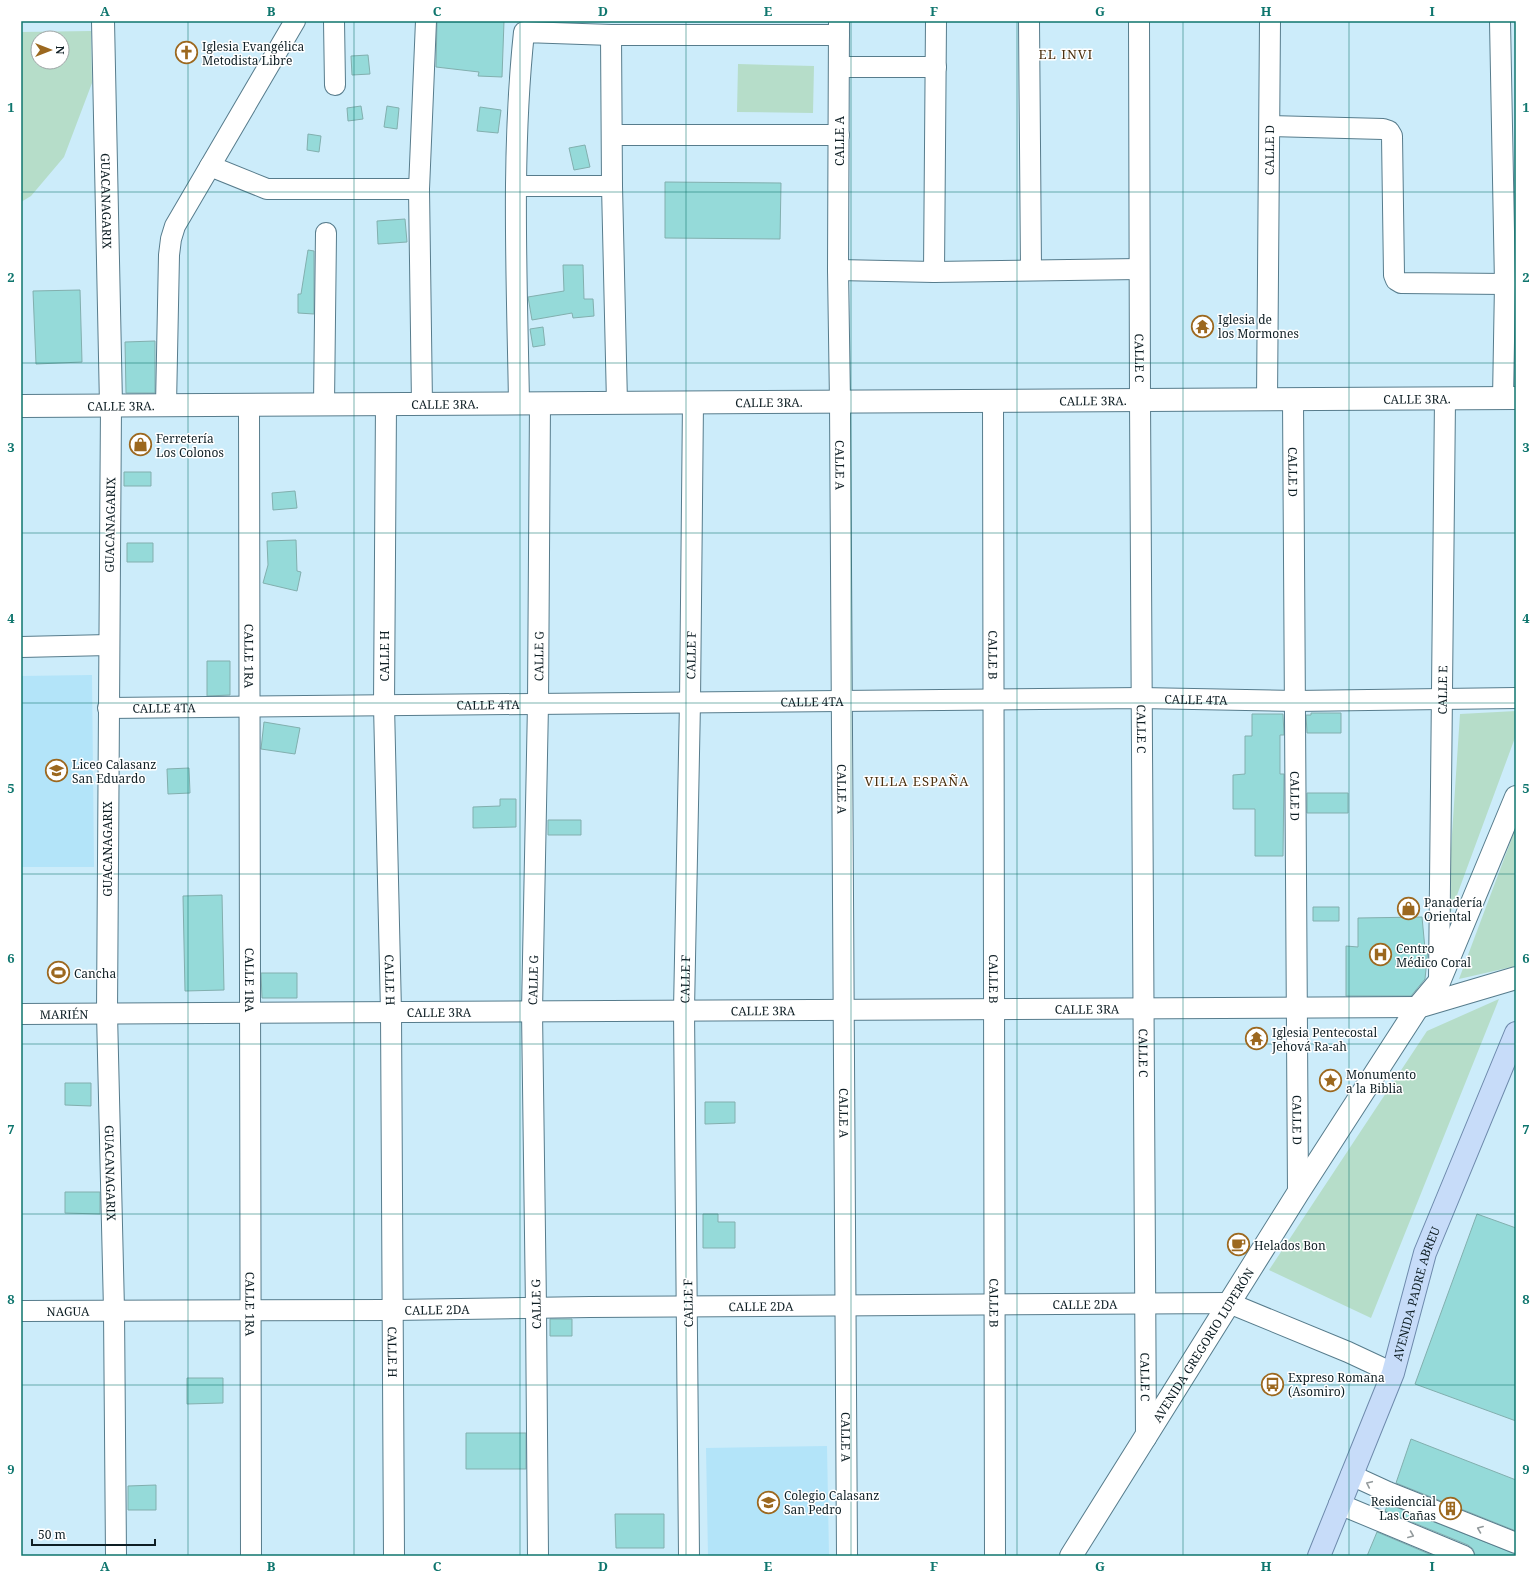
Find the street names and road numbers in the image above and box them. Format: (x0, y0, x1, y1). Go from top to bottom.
street label: CALLE A (831, 116, 848, 166)
street label: CALLE D (1260, 125, 1278, 175)
street label: GUACANAGARIX (97, 153, 116, 249)
street label: CALLE C (1131, 334, 1148, 382)
street label: CALLE 3RA. (1383, 390, 1451, 407)
street label: CALLE 3RA. (1059, 392, 1127, 409)
street label: CALLE 3RA. (735, 393, 803, 411)
street label: CALLE 3RA. (411, 395, 479, 412)
street label: CALLE 3RA. (87, 397, 155, 414)
street label: CALLE A (832, 440, 849, 491)
street label: CALLE D (1285, 447, 1302, 497)
street label: GUACANAGARIX (101, 477, 119, 573)
street label: CALLE 1RA (241, 624, 258, 689)
street label: CALLE H (376, 630, 393, 681)
street label: CALLE B (985, 630, 1002, 680)
street label: CALLE G (530, 631, 547, 681)
street label: CALLE F (682, 631, 699, 679)
street label: CALLE E (1433, 665, 1451, 715)
street label: CALLE 4TA (1164, 690, 1228, 708)
street label: CALLE 4TA (780, 692, 844, 710)
street label: CALLE 4TA (456, 696, 520, 713)
street label: CALLE 4TA (132, 699, 196, 716)
street label: CALLE C (1133, 705, 1151, 753)
street label: CALLE A (834, 764, 851, 815)
street label: CALLE D (1287, 771, 1304, 821)
street label: GUACANAGARIX (99, 801, 116, 897)
street label: CALLE 1RA (241, 948, 259, 1013)
street label: CALLE H (381, 954, 399, 1006)
street label: CALLE G (524, 954, 542, 1005)
street label: CALLE B (985, 954, 1003, 1004)
street label: CALLE F (676, 955, 694, 1003)
street label: CALLE 3RA (1055, 1000, 1120, 1017)
street label: CALLE 3RA (731, 1002, 796, 1019)
street label: CALLE 3RA (407, 1003, 472, 1021)
street label: MARIÉN (40, 1005, 88, 1022)
street label: CALLE C (1135, 1029, 1152, 1077)
street label: CALLE A (836, 1088, 853, 1138)
street label: CALLE D (1289, 1095, 1306, 1145)
street label: GUACANAGARIX (101, 1125, 120, 1221)
street label: AVENIDA PADRE ABREU (1388, 1223, 1444, 1363)
street label: AVENIDA GREGORIO LUPERÓN (1148, 1264, 1258, 1425)
street label: CALLE 1RA (242, 1272, 259, 1337)
street label: CALLE G (527, 1278, 545, 1329)
street label: CALLE B (986, 1278, 1003, 1328)
street label: CALLE F (679, 1279, 697, 1327)
street label: CALLE 2DA (1052, 1295, 1118, 1313)
street label: CALLE 2DA (728, 1297, 794, 1315)
street label: CALLE 2DA (404, 1300, 470, 1318)
street label: NAGUA (47, 1302, 90, 1319)
street label: CALLE H (384, 1326, 402, 1378)
street label: CALLE C (1137, 1353, 1154, 1401)
street label: CALLE A (838, 1412, 855, 1462)

